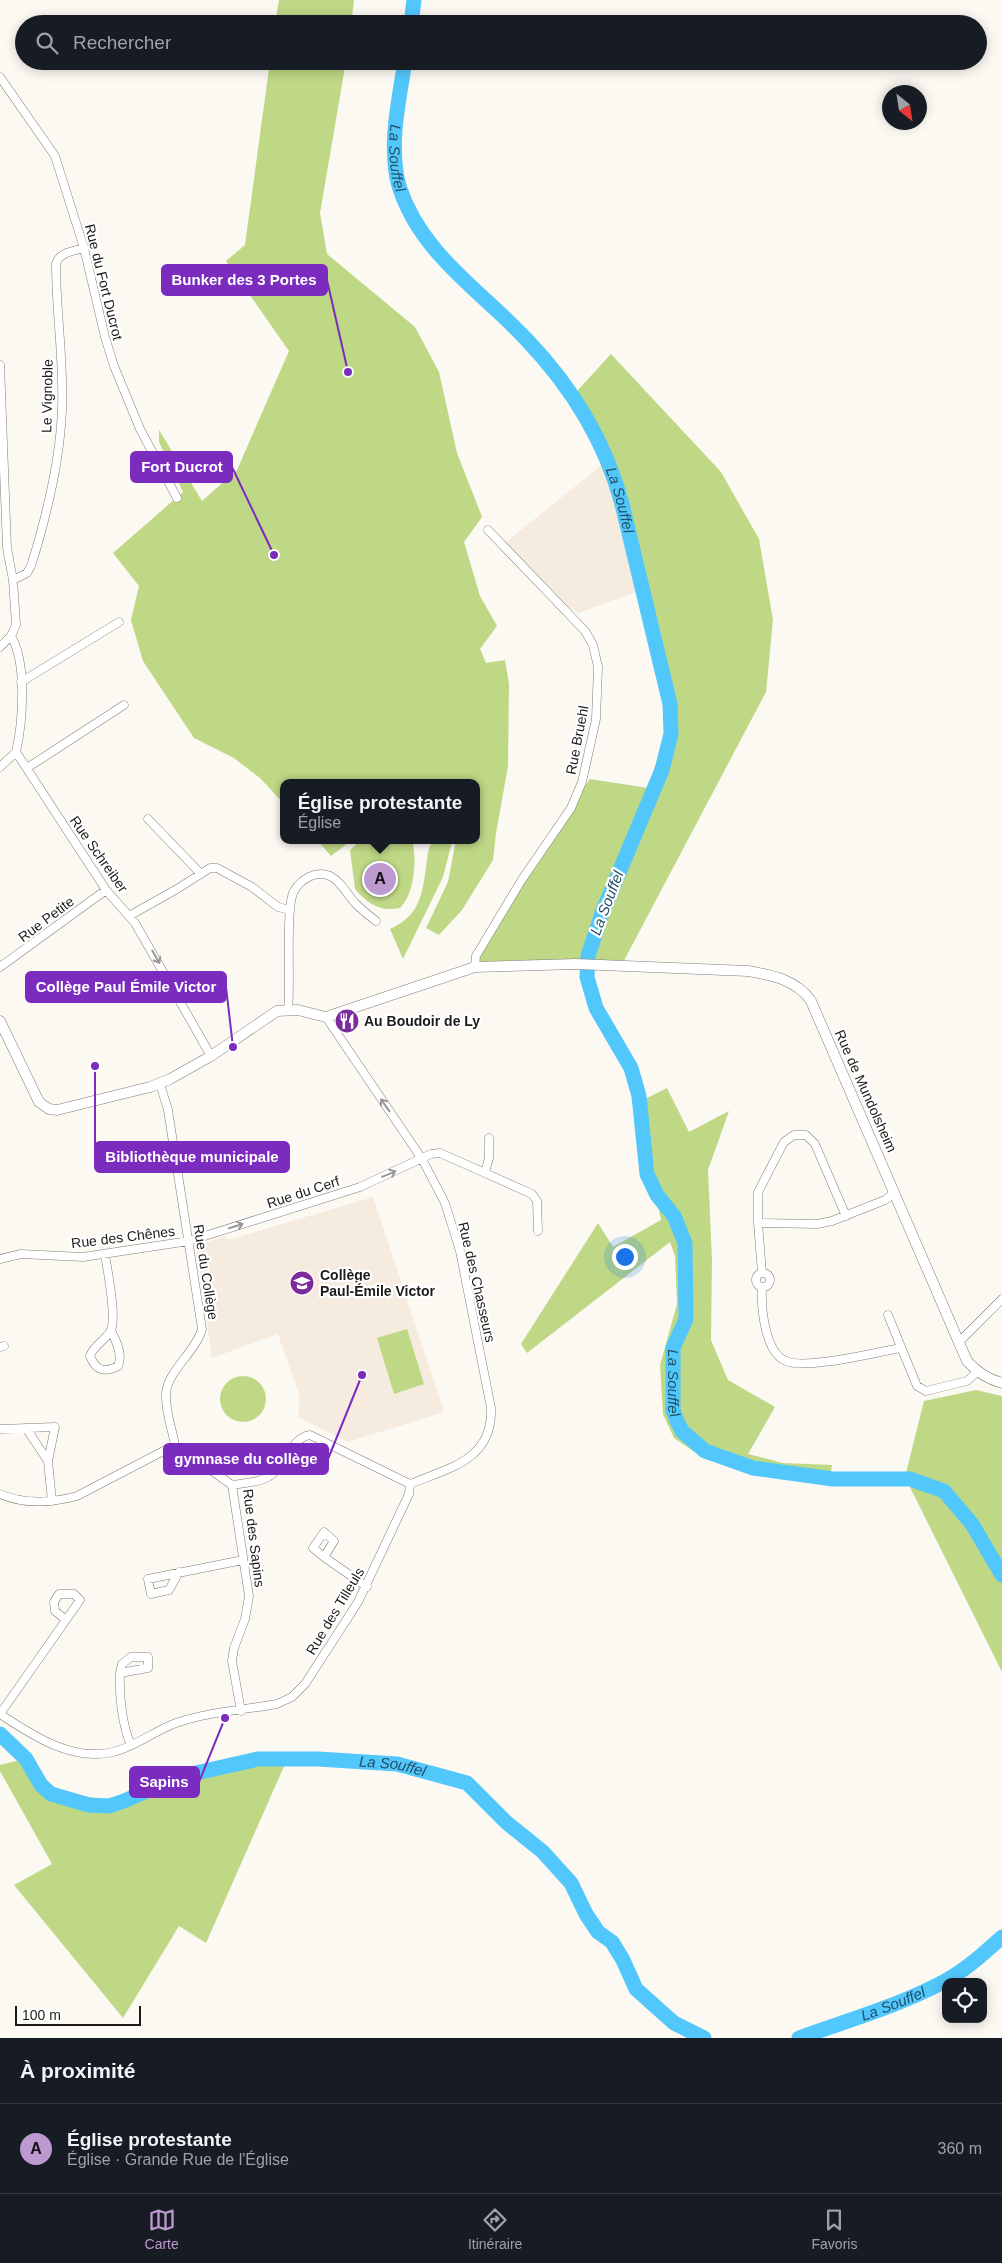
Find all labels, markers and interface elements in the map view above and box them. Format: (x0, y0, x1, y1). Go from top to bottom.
search box (15, 15, 987, 70)
icon: search (33, 29, 61, 57)
text: Rechercher (73, 32, 171, 53)
north arrow (882, 85, 927, 130)
water label: La Souffel (386, 124, 410, 195)
street label: Rue du Fort Ducrot (82, 222, 126, 342)
callout: Bunker des 3 Portes (162, 265, 327, 295)
text: Bunker des 3 Portes (171, 271, 317, 288)
street label: Le Vignoble (38, 359, 56, 433)
callout: Fort Ducrot (131, 452, 232, 482)
text: Fort Ducrot (141, 458, 223, 475)
water label: La Souffel (603, 465, 638, 535)
street label: Rue Bruehl (562, 704, 592, 776)
popup (280, 779, 480, 844)
text: Église protestante (298, 792, 462, 813)
street label: Rue Schreiber (67, 813, 131, 896)
text: Église (298, 814, 341, 831)
pin: A (364, 860, 396, 898)
water label: La Souffel (586, 868, 627, 937)
street label: Rue Petite (15, 893, 77, 945)
one-way arrow (151, 949, 161, 963)
callout: Collège Paul Émile Victor (26, 972, 226, 1002)
text: Collège Paul Émile Victor (36, 978, 216, 995)
restaurant icon: Au Boudoir de Ly (334, 1008, 360, 1034)
place label: Au Boudoir de Ly (364, 1013, 480, 1029)
street label: Rue de Mundolsheim (832, 1027, 900, 1155)
one-way arrow (380, 1098, 390, 1112)
callout: Bibliothèque municipale (95, 1142, 289, 1172)
text: Bibliothèque municipale (105, 1148, 279, 1165)
one-way arrow (382, 1169, 397, 1178)
street label: Rue du Cerf (265, 1173, 341, 1211)
street label: Rue des Chasseurs (455, 1220, 499, 1344)
one-way arrow (227, 1221, 243, 1231)
street label: Rue des Chênes (70, 1223, 176, 1251)
street label: Rue du Collège (191, 1223, 221, 1321)
your location (612, 1244, 638, 1270)
place label: Collège Paul-Émile Victor (320, 1267, 435, 1299)
school or university icon: Collège Paul-Émile Victor (289, 1270, 315, 1296)
water label: La Souffel (665, 1349, 684, 1420)
callout: gymnase du collège (164, 1444, 328, 1474)
text: gymnase du collège (174, 1450, 318, 1467)
street label: Rue des Sapins (240, 1488, 268, 1588)
street label: Rue des Tilleuls (303, 1565, 367, 1657)
water label: La Souffel (359, 1753, 429, 1780)
callout: Sapins (130, 1767, 199, 1797)
text: Sapins (139, 1773, 189, 1790)
map controls (942, 1978, 987, 2023)
button: locate (942, 1978, 987, 2023)
water label: La Souffel (859, 1983, 928, 2024)
scale bar (15, 2003, 141, 2026)
text: 100 m (22, 2007, 61, 2023)
text: À proximité (20, 2059, 136, 2082)
text: Église protestante (67, 2129, 232, 2150)
text: A (30, 2140, 42, 2157)
text: 360 m (938, 2140, 982, 2157)
text: Église · Grande Rue de l'Église (67, 2151, 289, 2168)
tab: Carte (145, 2206, 179, 2252)
tab: Itinéraire (468, 2206, 522, 2252)
tab: Favoris (812, 2206, 857, 2252)

